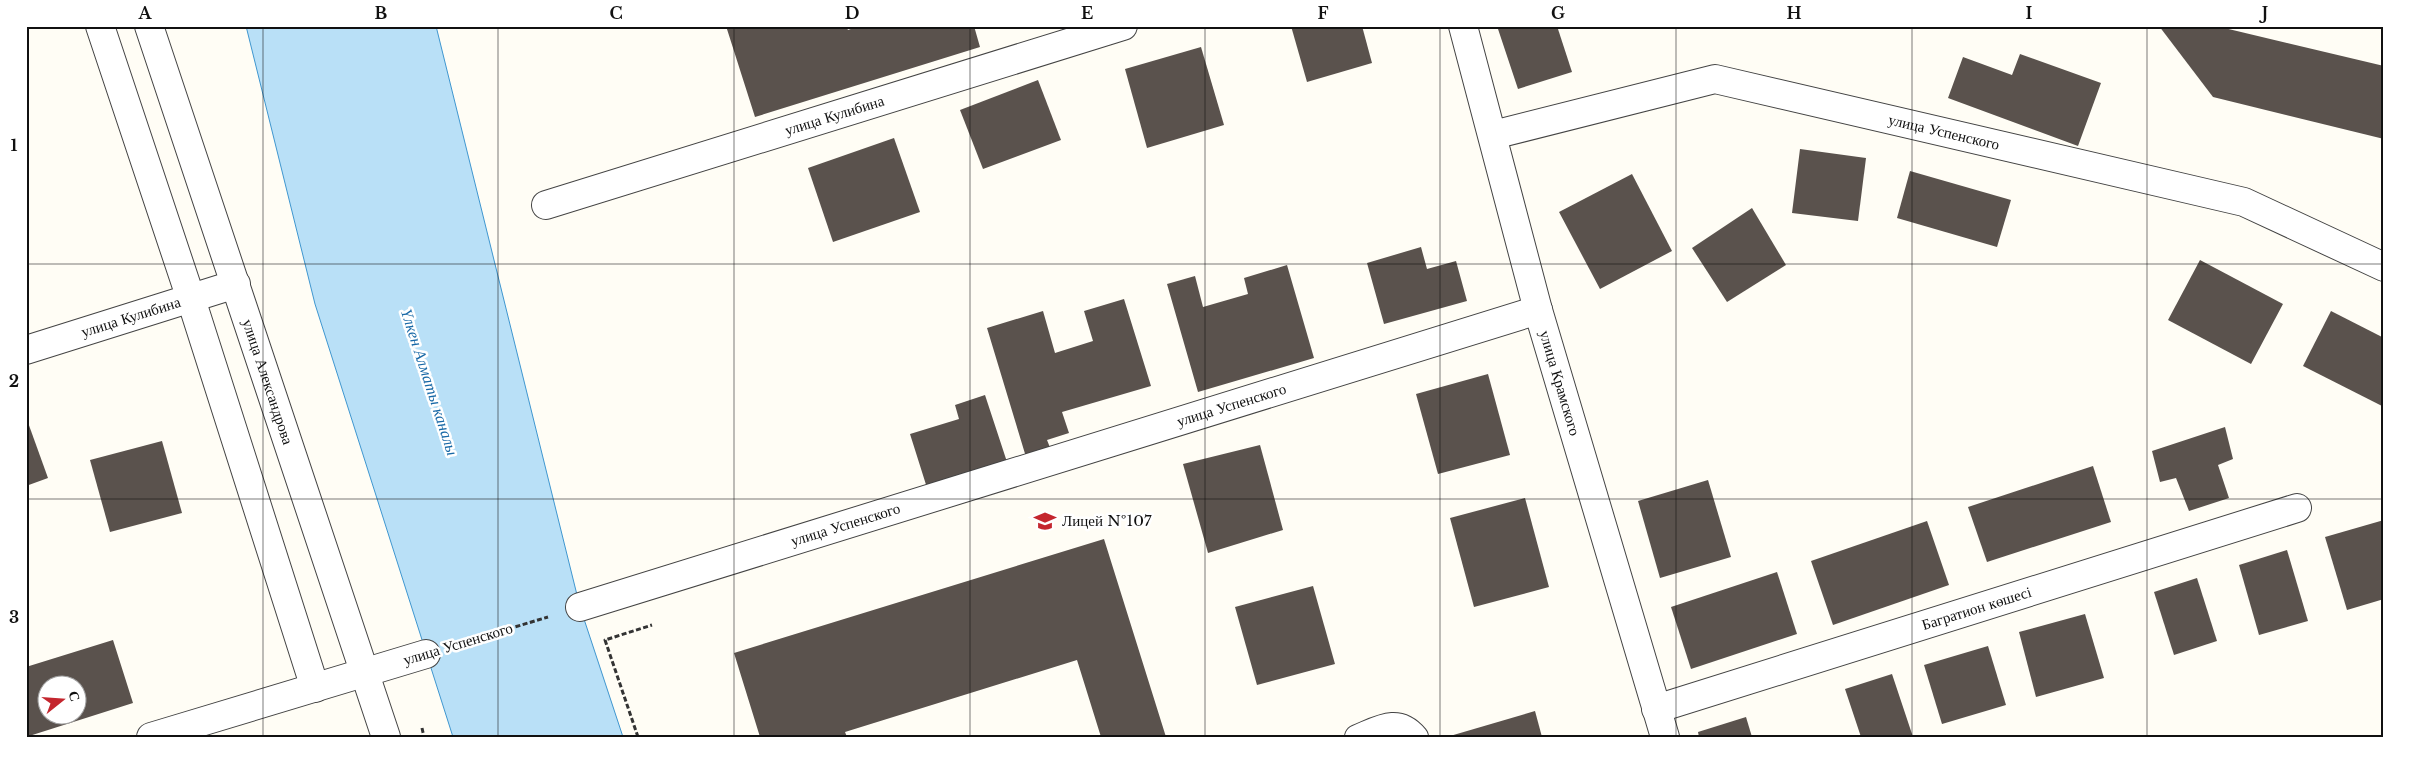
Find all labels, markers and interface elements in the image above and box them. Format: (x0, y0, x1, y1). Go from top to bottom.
text: A (138, 3, 153, 23)
text: B (375, 3, 388, 23)
text: C (609, 3, 623, 23)
text: D (845, 3, 859, 23)
text: E (1081, 3, 1093, 23)
text: F (1317, 3, 1329, 23)
text: G (1551, 3, 1565, 23)
text: H (1786, 3, 1802, 23)
text: I (2026, 3, 2033, 23)
text: J (2259, 3, 2268, 23)
street label: улица Кулибина (782, 91, 887, 139)
street label: улица Успенского (1887, 110, 2002, 154)
text: 1 (11, 135, 18, 155)
street label: улица Кулибина (79, 292, 183, 341)
water label: Үлкен Алматы каналы (397, 306, 463, 458)
street label: улица Александрова (238, 316, 298, 447)
street label: улица Крамского (1536, 328, 1585, 438)
text: 2 (9, 371, 19, 391)
street label: улица Успенского (1174, 379, 1288, 430)
street label: улица Успенского (788, 498, 902, 550)
school or university icon: Лицей №107 (1032, 508, 1058, 534)
place label: Лицей №107 (1062, 511, 1152, 530)
street label: Багратион көшесі (1919, 582, 2034, 634)
text: 3 (9, 607, 19, 627)
street label: улица Успенского (401, 618, 515, 669)
north arrow (38, 676, 88, 726)
text: С (64, 689, 85, 704)

